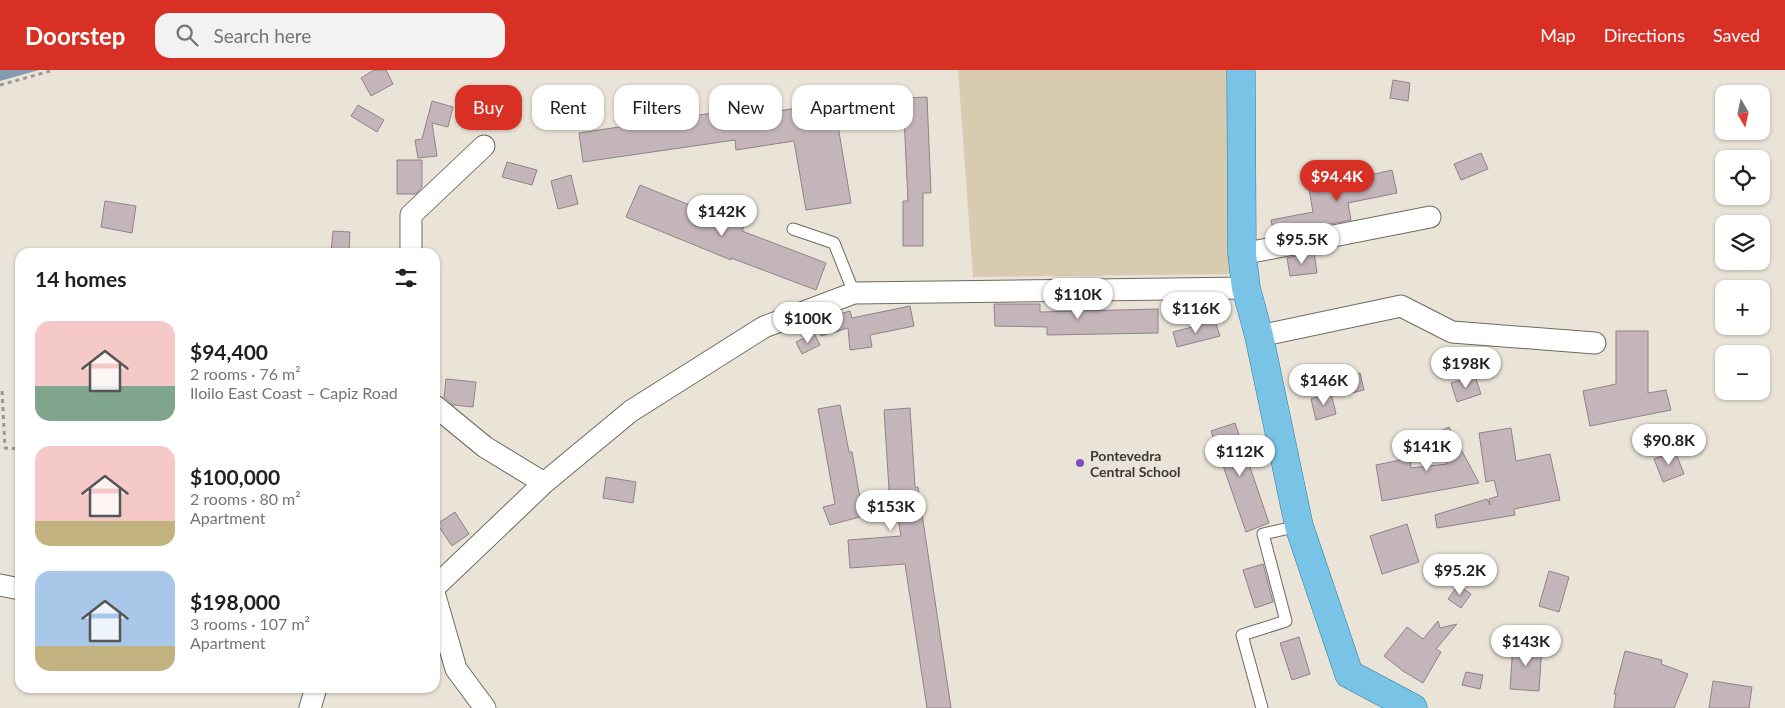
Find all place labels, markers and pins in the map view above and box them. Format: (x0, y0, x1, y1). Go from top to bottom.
pin: $94.4K (1296, 160, 1378, 202)
pin: $142K (687, 194, 757, 237)
pin: $95.5K (1261, 222, 1343, 265)
pin: $110K (1043, 278, 1113, 320)
pin: $116K (1161, 292, 1231, 334)
pin: $100K (773, 302, 843, 344)
pin: $198K (1431, 346, 1501, 389)
pin: $146K (1289, 364, 1359, 406)
pin: $90.8K (1628, 424, 1710, 466)
pin: $141K (1392, 430, 1462, 472)
pin: $112K (1205, 434, 1275, 477)
place label: Pontevedra Central School (1090, 447, 1181, 480)
marker: Pontevedra Central School (1074, 457, 1086, 469)
pin: $153K (856, 490, 926, 532)
pin: $95.2K (1419, 554, 1501, 596)
pin: $143K (1491, 624, 1561, 667)

